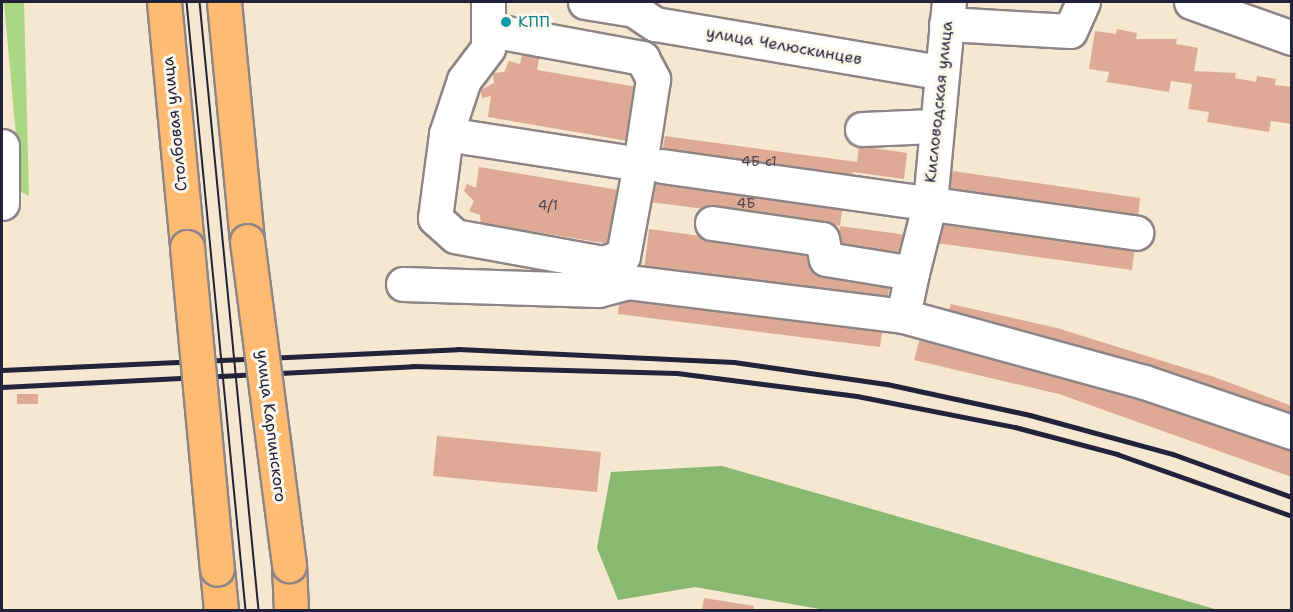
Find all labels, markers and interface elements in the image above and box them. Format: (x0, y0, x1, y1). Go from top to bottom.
place label: КПП (518, 12, 550, 32)
marker: КПП (499, 15, 513, 29)
street label: Кисловодская улица (921, 20, 957, 184)
street label: улица Челюскинцев (705, 23, 863, 69)
street label: Столбовая улица (158, 56, 192, 192)
house number: 4Б с1 (741, 153, 777, 169)
house number: 4Б (736, 195, 756, 211)
house number: 4/1 (538, 197, 558, 213)
street label: улица Карпинского (252, 349, 290, 503)

